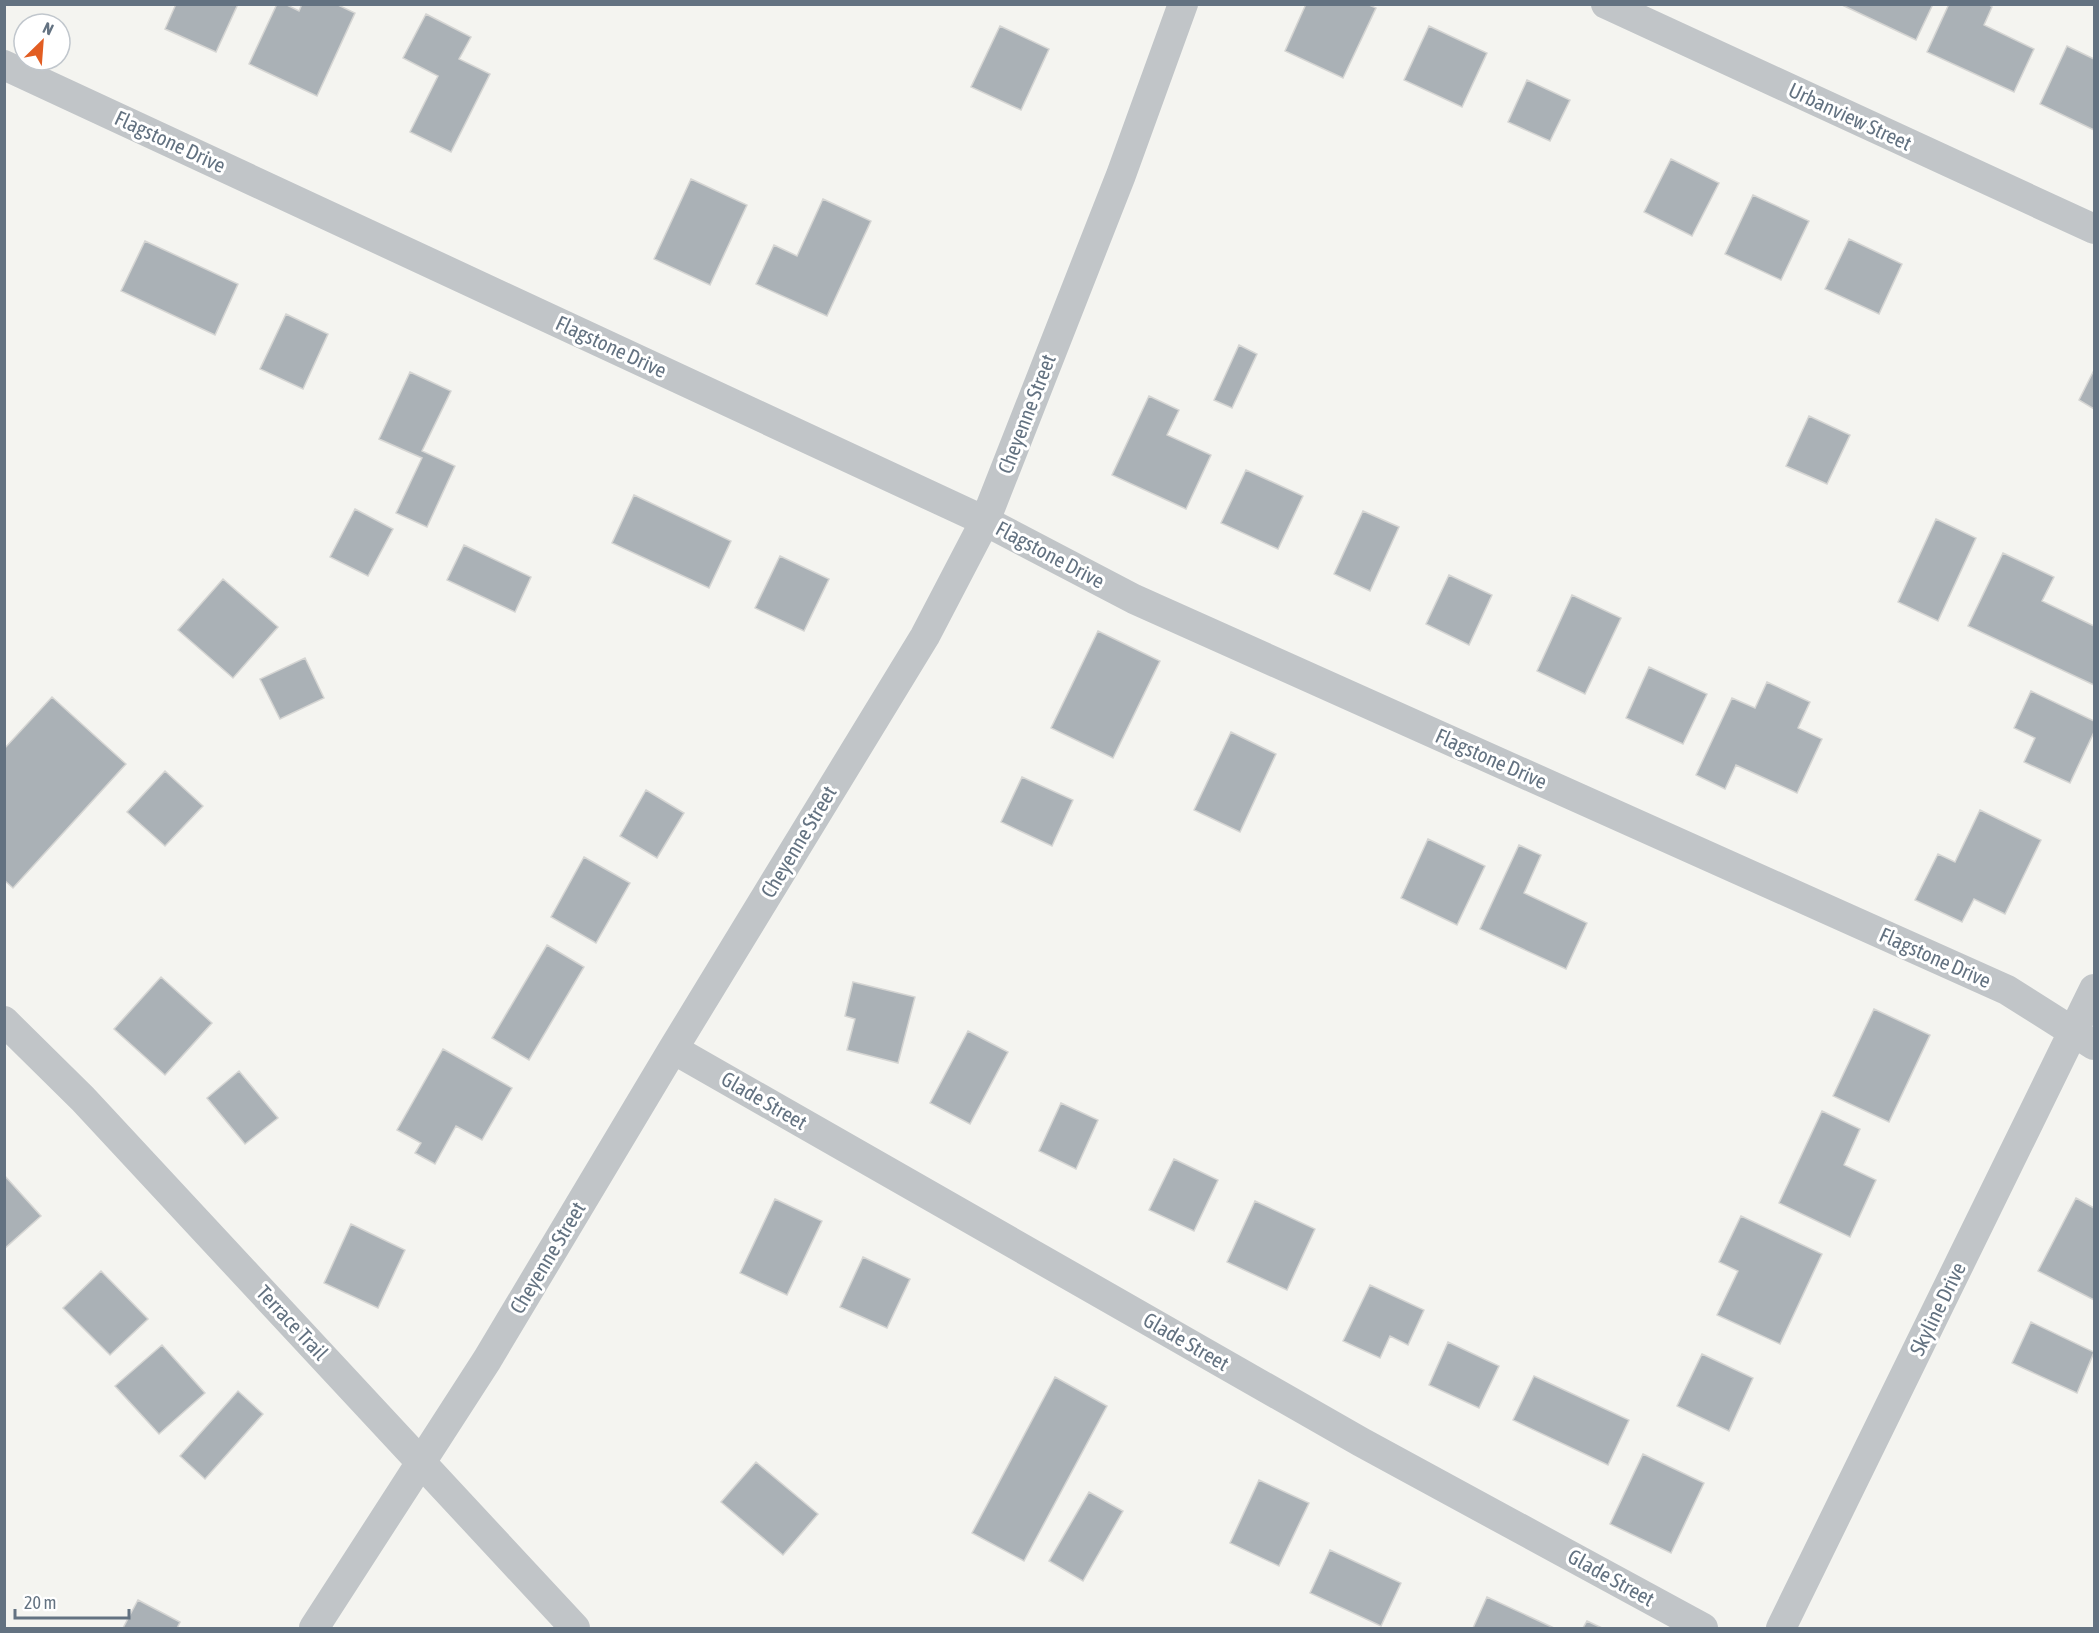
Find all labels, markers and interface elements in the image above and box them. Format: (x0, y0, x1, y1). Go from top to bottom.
north arrow (12, 12, 72, 72)
text: N (40, 18, 56, 39)
street label: Urbanview Street (1785, 77, 1916, 155)
street label: Flagstone Drive (111, 105, 230, 177)
street label: Flagstone Drive (552, 310, 671, 382)
street label: Cheyenne Street (992, 351, 1060, 477)
street label: Flagstone Drive (992, 516, 1109, 593)
street label: Flagstone Drive (1432, 723, 1551, 793)
street label: Cheyenne Street (755, 781, 841, 902)
street label: Flagstone Drive (1876, 922, 1995, 992)
street label: Glade Street (717, 1066, 812, 1134)
street label: Cheyenne Street (504, 1197, 590, 1318)
street label: Skyline Drive (1904, 1258, 1970, 1359)
street label: Terrace Trail (252, 1280, 334, 1365)
street label: Glade Street (1139, 1307, 1234, 1375)
street label: Glade Street (1564, 1544, 1659, 1611)
scale bar (15, 1582, 129, 1620)
text: 20 m (24, 1592, 56, 1613)

